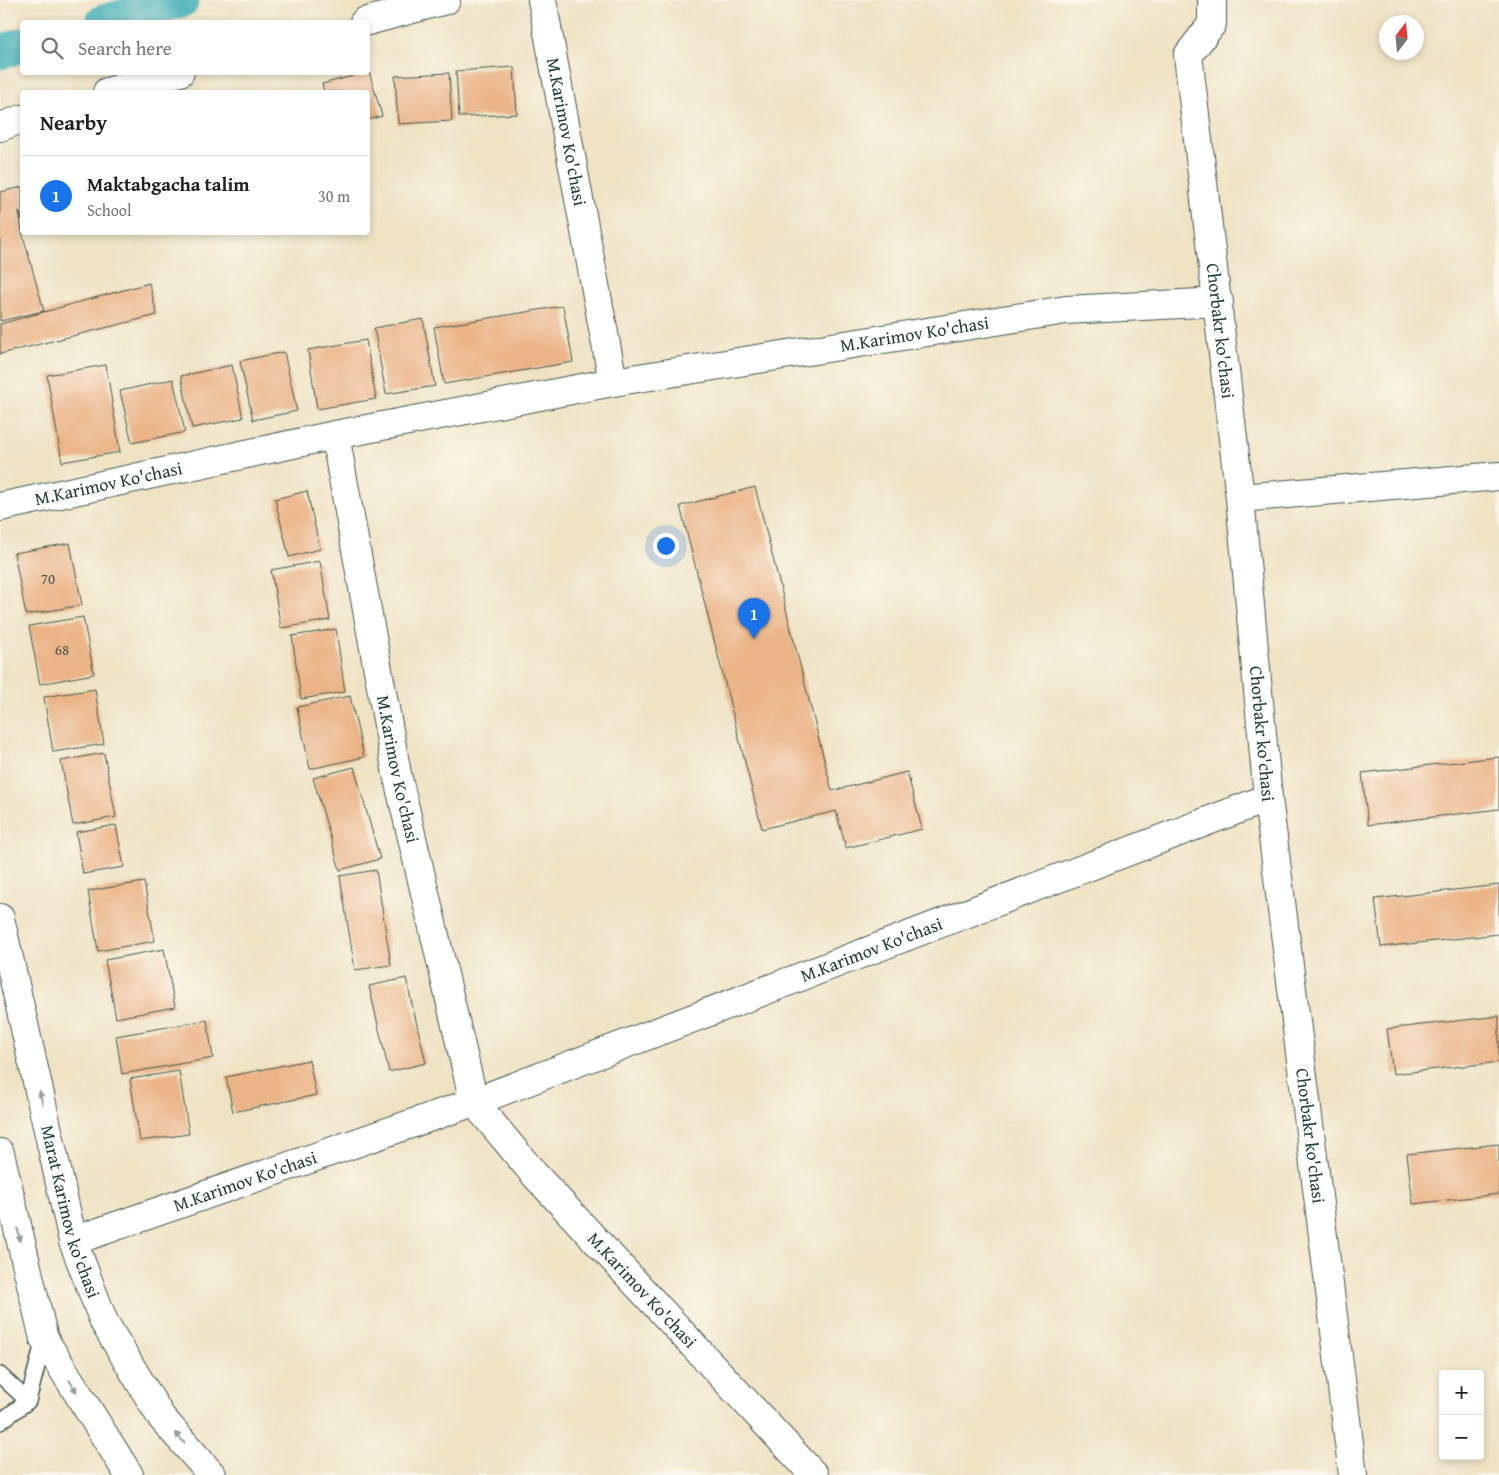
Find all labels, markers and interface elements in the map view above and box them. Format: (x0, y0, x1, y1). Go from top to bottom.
north arrow (1379, 15, 1424, 60)
search box (20, 20, 370, 75)
icon: search (38, 34, 66, 62)
text: Search here (78, 34, 172, 62)
street label: M.Karimov Ko'chasi (540, 55, 594, 208)
text: Nearby (40, 107, 107, 138)
text: Maktabgacha talim (87, 170, 250, 198)
text: 1 (52, 184, 60, 208)
text: 30 m (318, 184, 350, 208)
text: School (87, 198, 131, 222)
street label: Chorbakr ko'chasi (1200, 262, 1242, 400)
street label: M.Karimov Ko'chasi (838, 308, 991, 359)
street label: M.Karimov Ko'chasi (32, 454, 185, 512)
your location (653, 533, 679, 559)
house number: 70 (41, 568, 55, 589)
pin: 1 (738, 598, 770, 639)
house number: 68 (55, 639, 69, 660)
street label: Chorbakr ko'chasi (1243, 665, 1282, 803)
street label: M.Karimov Ko'chasi (370, 693, 427, 846)
street label: M.Karimov Ko'chasi (796, 910, 946, 989)
street label: Chorbakr ko'chasi (1289, 1067, 1333, 1205)
one-way arrow (37, 1091, 45, 1106)
street label: Marat Karimov ko'chasi (34, 1122, 108, 1302)
street label: M.Karimov Ko'chasi (169, 1144, 320, 1218)
street label: M.Karimov Ko'chasi (581, 1226, 704, 1354)
one-way arrow (15, 1227, 23, 1242)
map controls (1439, 1370, 1484, 1460)
button: + (1439, 1370, 1484, 1415)
one-way arrow (69, 1379, 78, 1392)
button: − (1439, 1415, 1484, 1460)
one-way arrow (174, 1433, 186, 1445)

